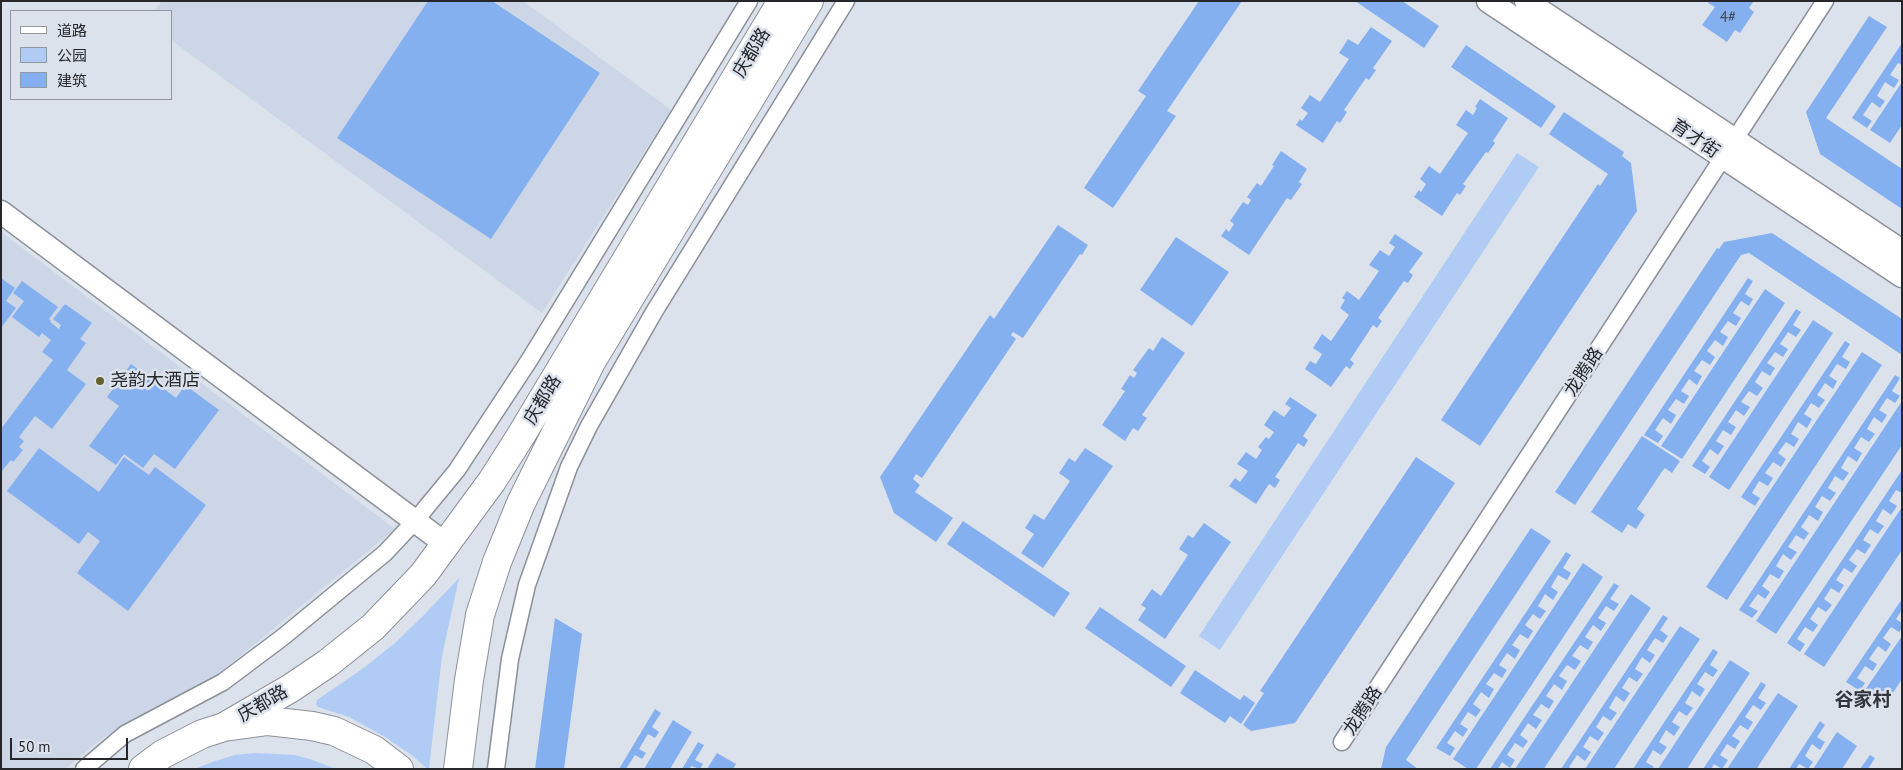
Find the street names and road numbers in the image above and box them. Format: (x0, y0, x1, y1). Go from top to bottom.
street label: 庆都路 (729, 24, 775, 82)
street label: 育才街 (1667, 115, 1723, 163)
street label: 龙腾路 (1560, 343, 1608, 401)
street label: 庆都路 (520, 371, 566, 429)
street label: 庆都路 (234, 681, 292, 727)
street label: 龙腾路 (1339, 682, 1387, 740)

